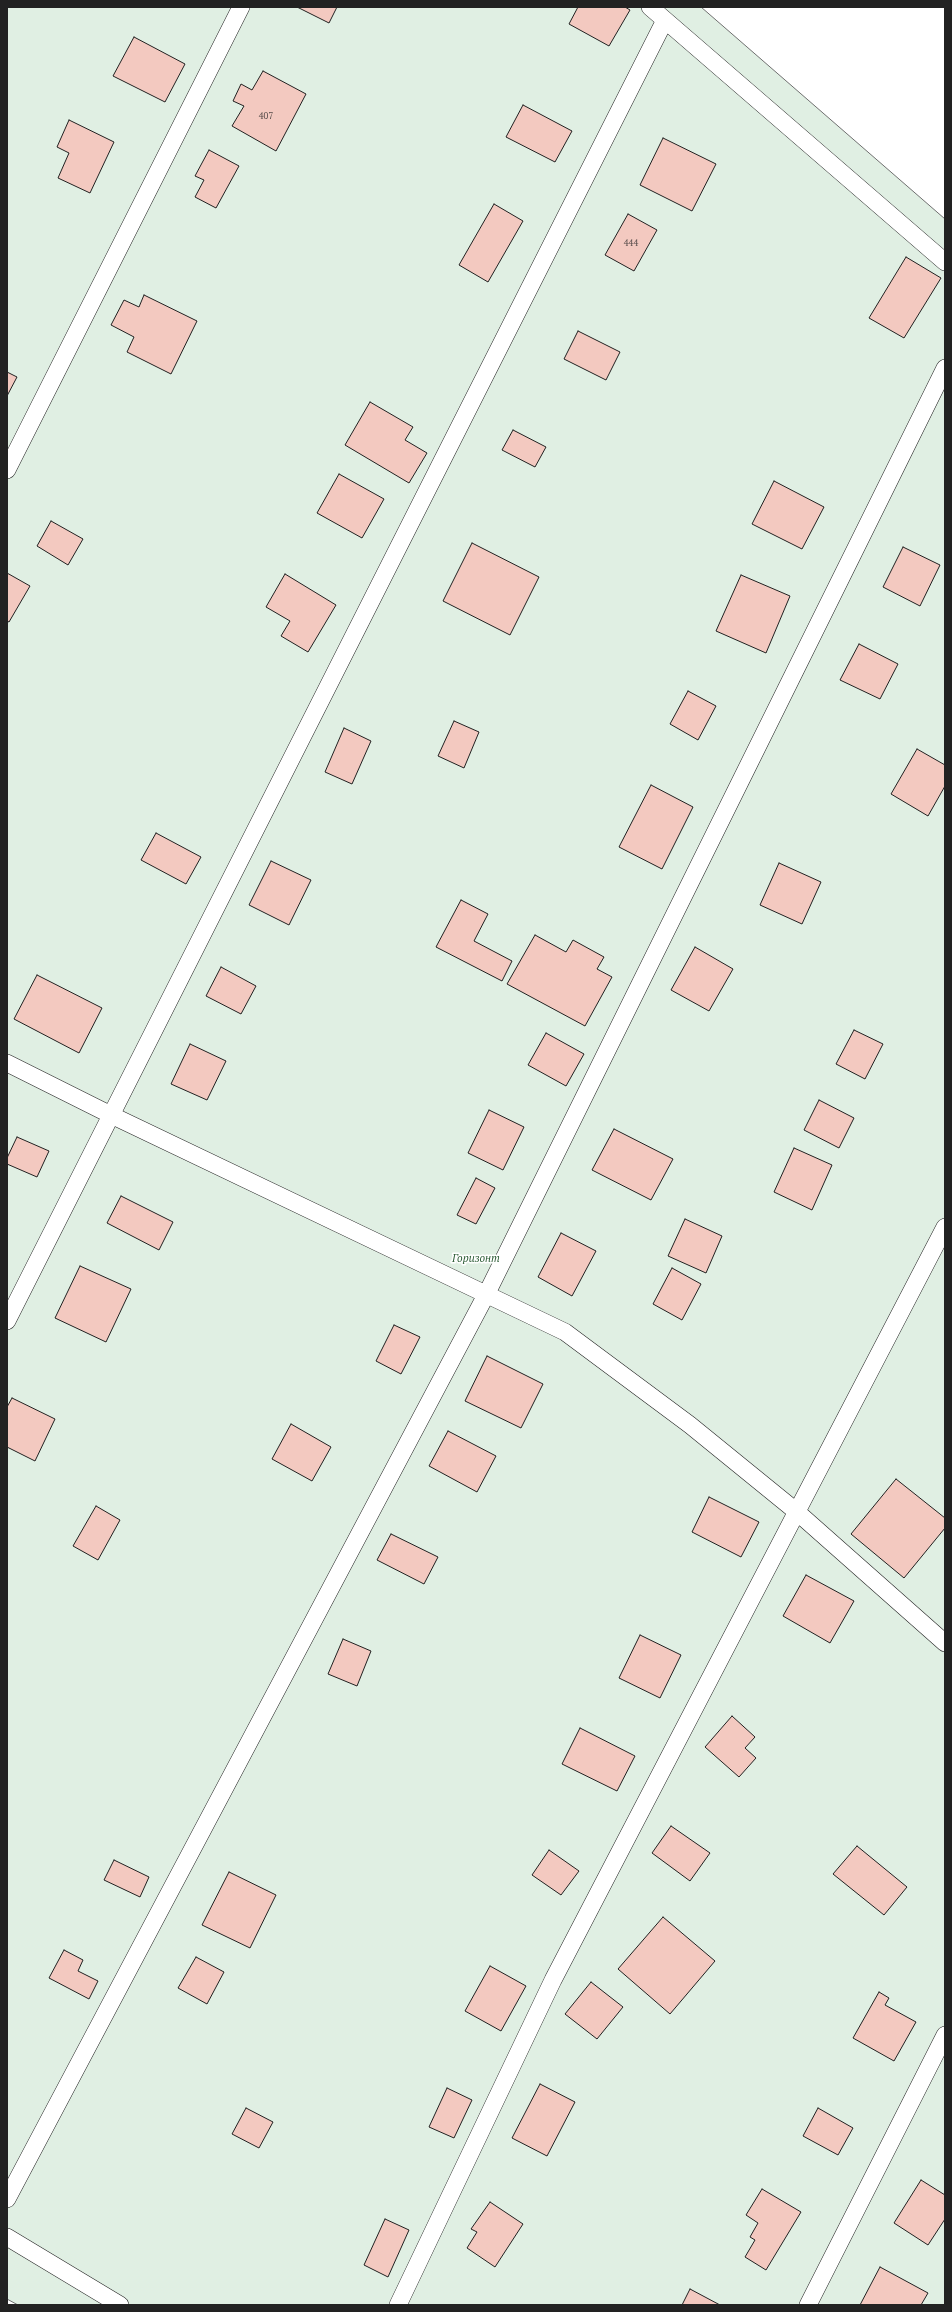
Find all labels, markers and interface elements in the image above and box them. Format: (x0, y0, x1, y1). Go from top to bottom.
house number: 407 (259, 111, 273, 121)
house number: 444 (624, 238, 638, 248)
park label: Горизонт (452, 1252, 500, 1266)

